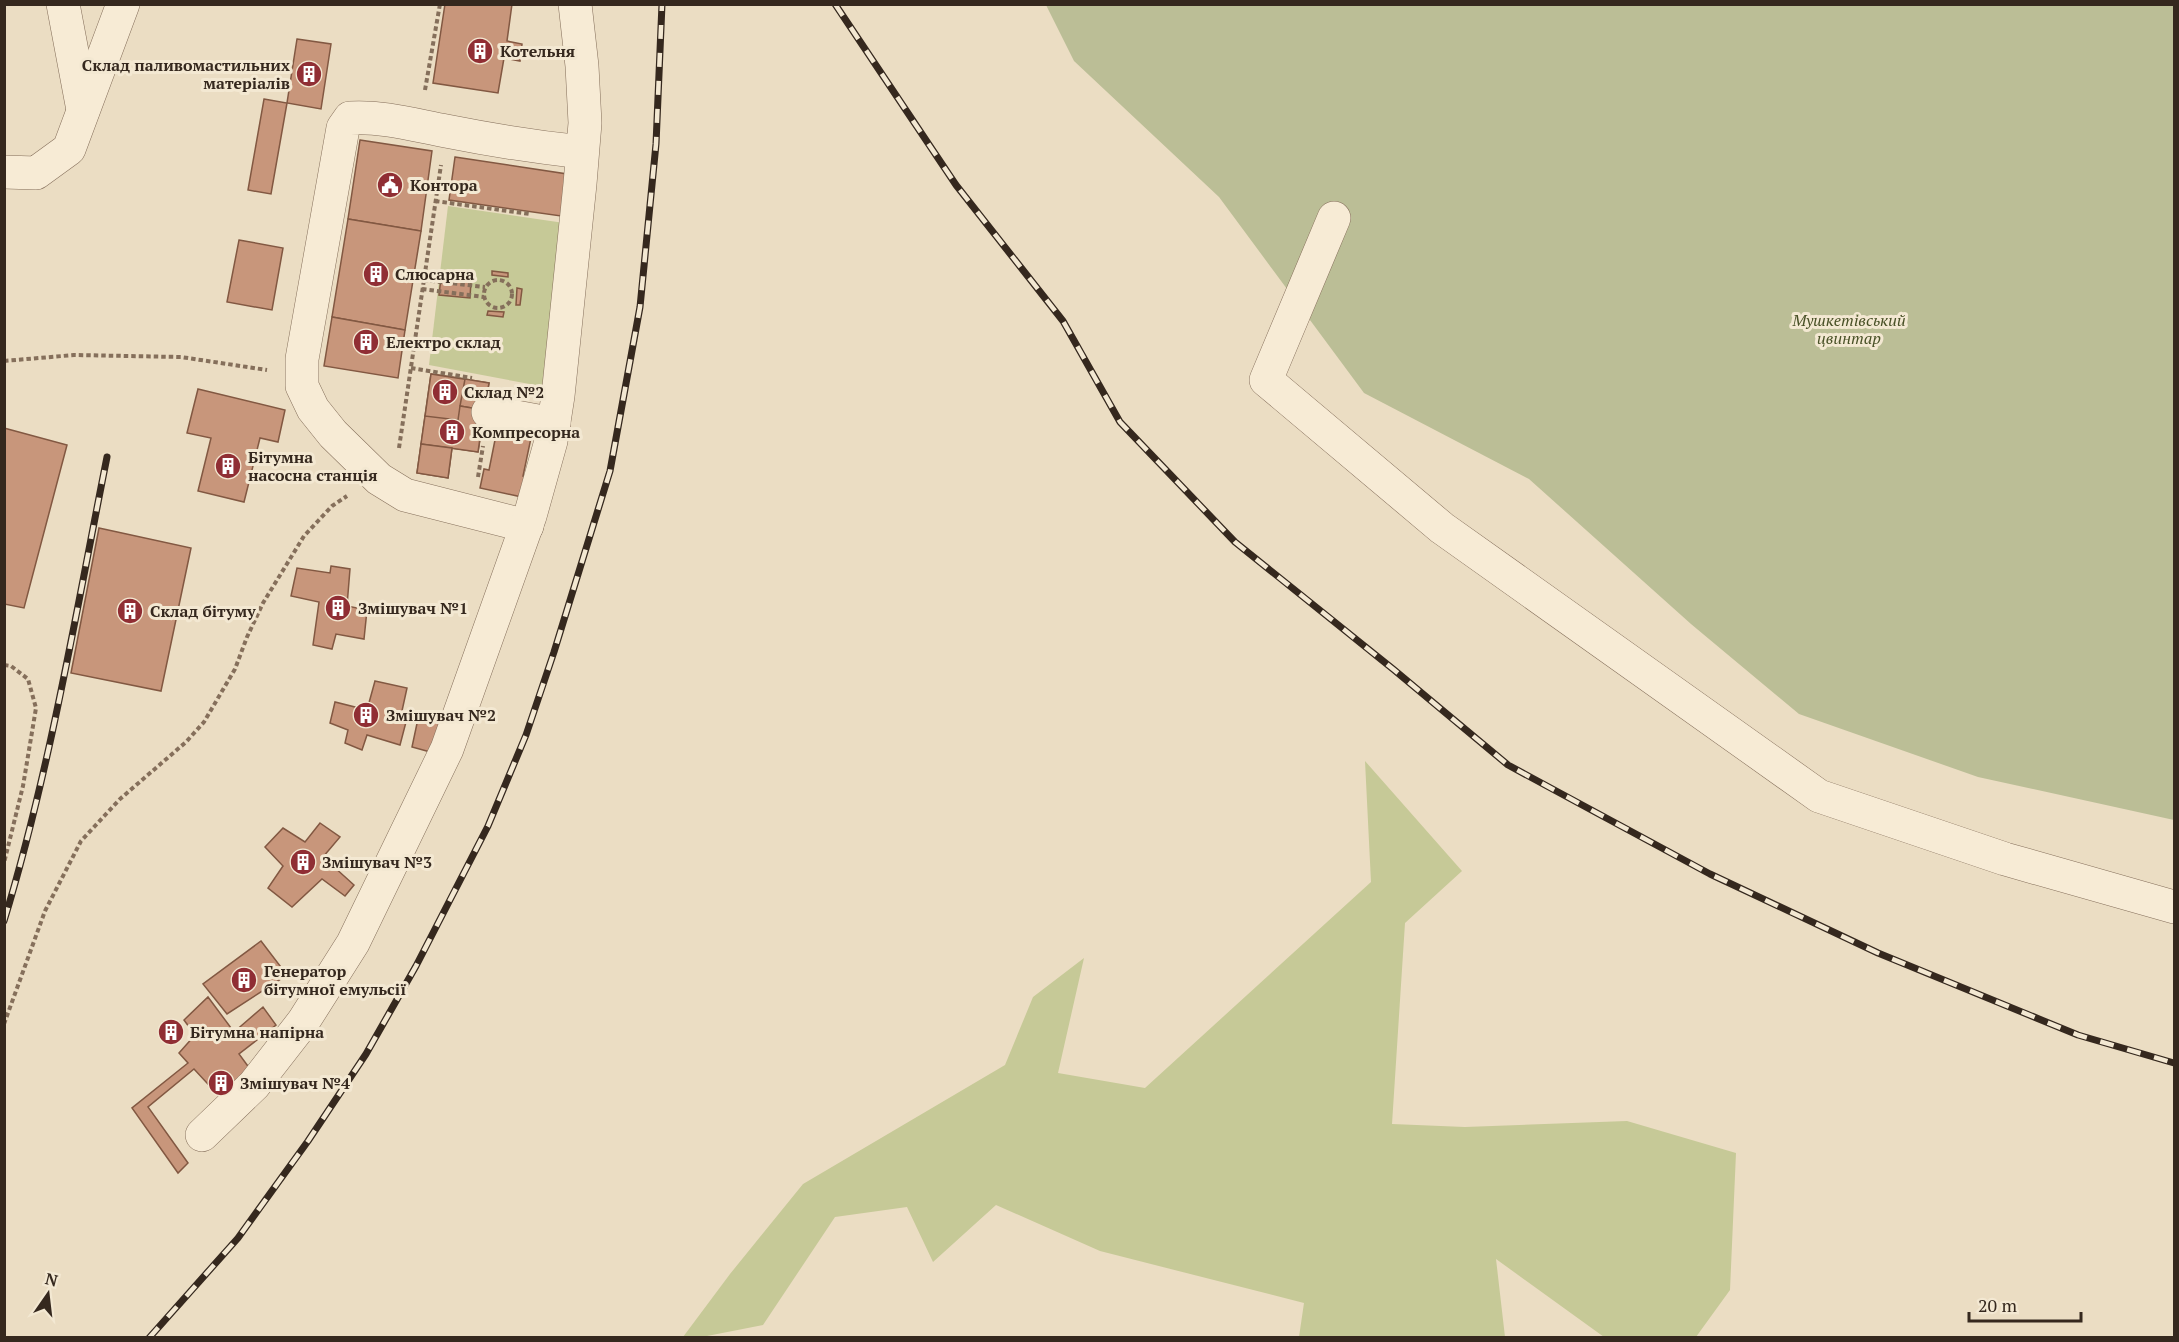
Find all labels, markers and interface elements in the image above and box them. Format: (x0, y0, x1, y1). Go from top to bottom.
building icon: Котельня (465, 36, 495, 66)
place label: Котельня (500, 40, 575, 62)
place label: Склад паливомастильних матеріалів (82, 54, 290, 94)
building icon: Склад паливомастильних матеріалів (294, 59, 324, 89)
public building icon: Контора (375, 170, 405, 200)
place label: Контора (410, 174, 478, 196)
building icon: Слюсарна (361, 259, 391, 289)
place label: Слюсарна (395, 263, 475, 285)
park label: Мушкетівський цвинтар (1791, 309, 1906, 349)
building icon: Електро склад (351, 327, 381, 357)
place label: Електро склад (386, 331, 501, 353)
building icon: Склад №2 (430, 377, 460, 407)
place label: Склад №2 (464, 381, 544, 403)
building icon: Компресорна (437, 417, 467, 447)
place label: Компресорна (472, 421, 580, 443)
place label: Бітумна насосна станція (248, 446, 377, 486)
building icon: Бітумна насосна станція (213, 451, 243, 481)
building icon: Змішувач №1 (323, 593, 353, 623)
building icon: Склад бітуму (115, 596, 145, 626)
place label: Змішувач №1 (358, 597, 468, 619)
place label: Склад бітуму (150, 600, 256, 622)
building icon: Змішувач №2 (351, 700, 381, 730)
place label: Змішувач №2 (386, 704, 496, 726)
building icon: Змішувач №3 (288, 847, 318, 877)
place label: Змішувач №3 (322, 851, 432, 873)
place label: Генератор бітумної емульсії (264, 960, 406, 1000)
building icon: Генератор бітумної емульсії (229, 965, 259, 995)
building icon: Бітумна напірна (156, 1017, 186, 1047)
place label: Бітумна напірна (190, 1021, 324, 1043)
building icon: Змішувач №4 (206, 1068, 236, 1098)
place label: Змішувач №4 (240, 1072, 350, 1094)
north arrow (18, 1264, 78, 1324)
text: N (43, 1267, 60, 1292)
scale bar (1969, 1285, 2082, 1323)
text: 20 m (1978, 1293, 2018, 1317)

